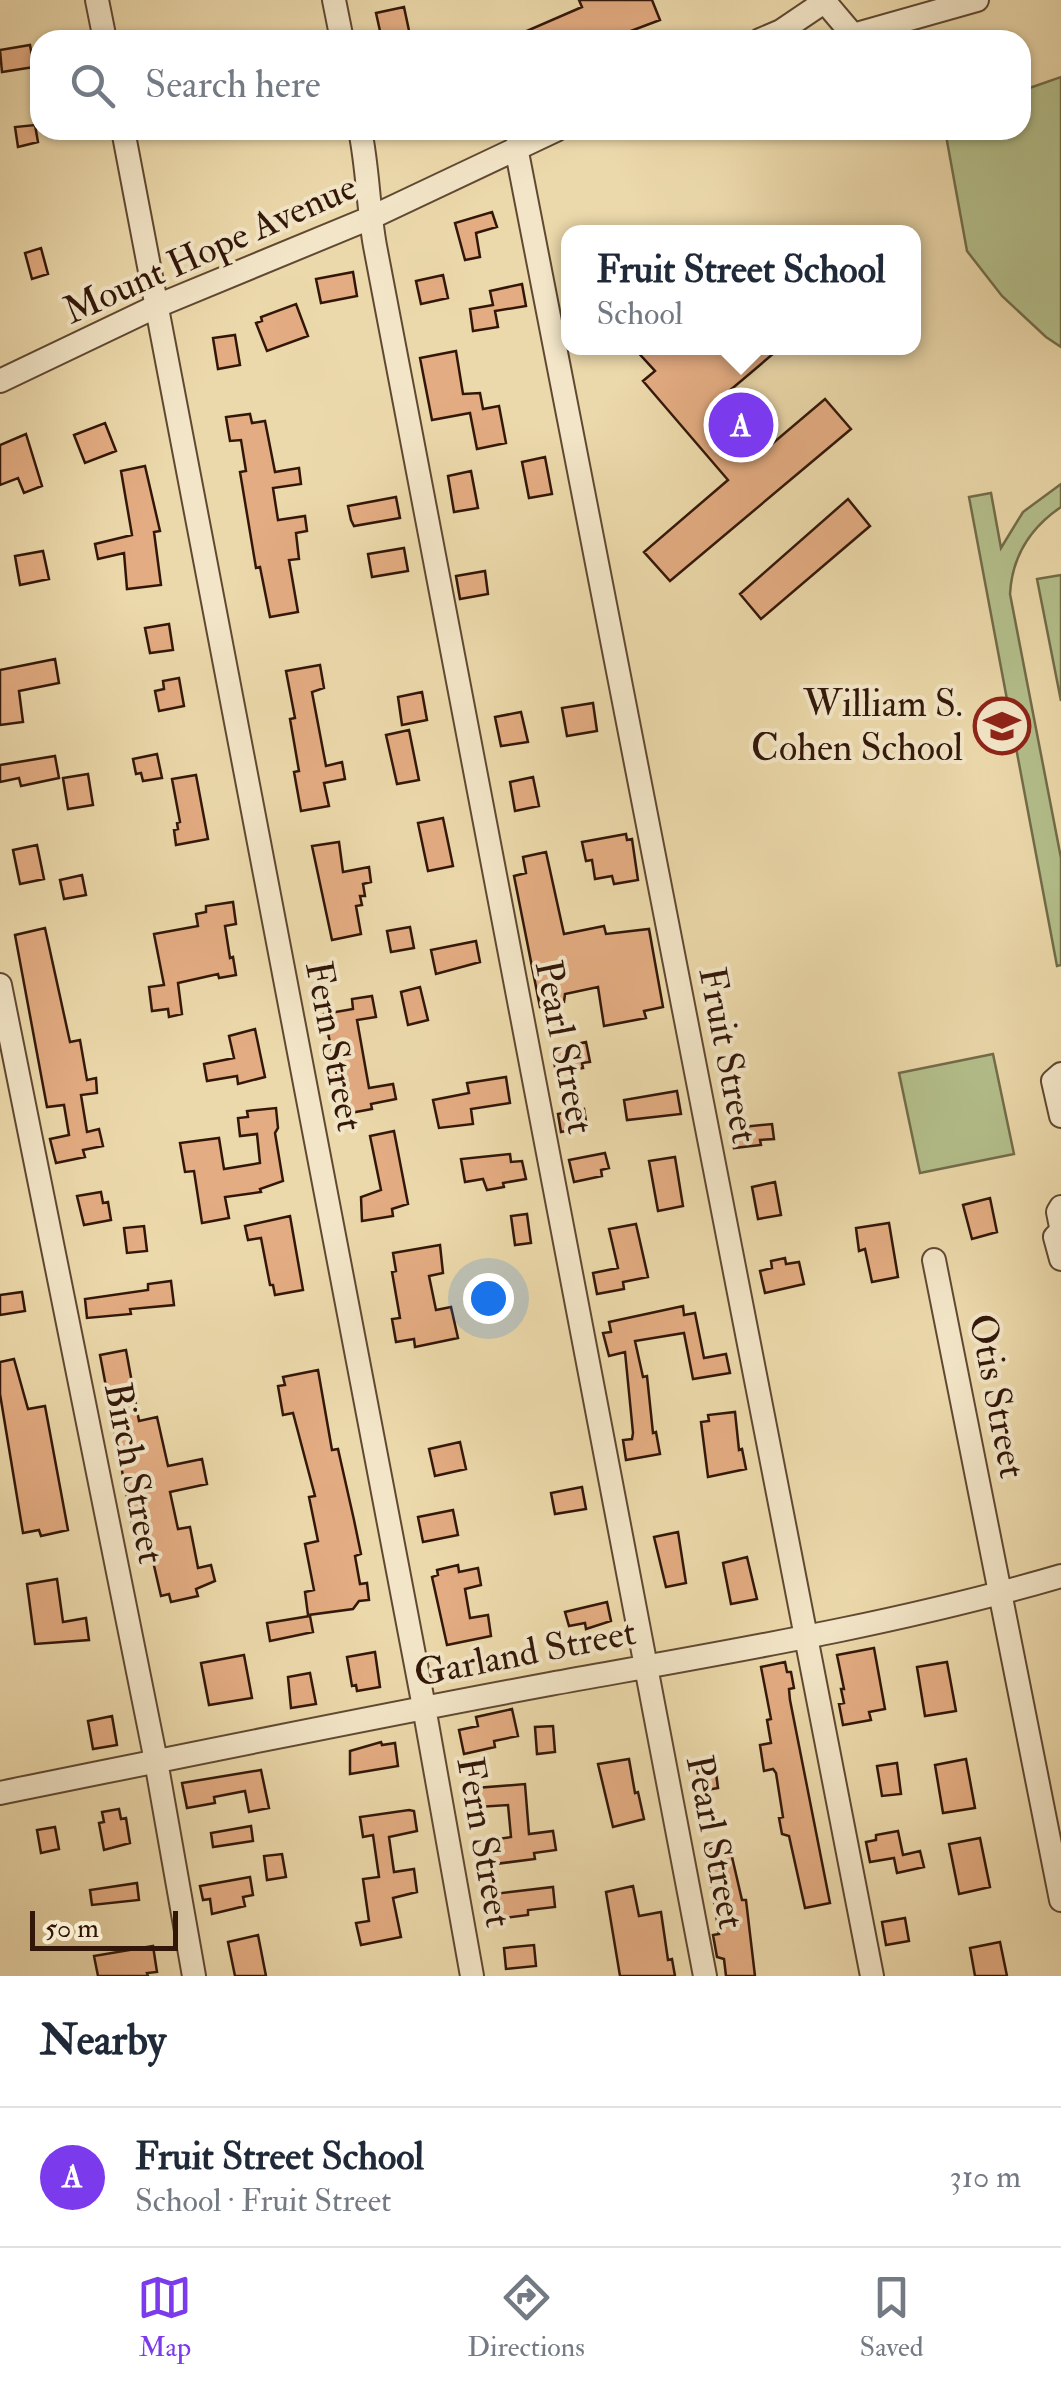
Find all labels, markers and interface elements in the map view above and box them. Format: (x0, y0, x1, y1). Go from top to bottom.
search box (30, 30, 1031, 140)
icon: search (65, 58, 120, 113)
text: Search here (145, 61, 321, 109)
street label: Mount Hope Avenue (56, 163, 364, 335)
popup (561, 225, 921, 355)
text: Fruit Street School (596, 246, 886, 294)
text: School (596, 294, 683, 334)
pin: A (708, 388, 774, 462)
place label: William S. Cohen School (751, 680, 963, 772)
school or university icon: William S. Cohen School (972, 696, 1032, 756)
street label: Pearl Street (524, 956, 604, 1138)
street label: Fern Street (294, 957, 374, 1135)
street label: Fruit Street (687, 963, 769, 1147)
your location (463, 1273, 514, 1324)
street label: Otis Street (958, 1310, 1036, 1482)
street label: Birch Street (93, 1378, 175, 1568)
street label: Garland Street (410, 1608, 640, 1698)
street label: Pearl Street (675, 1751, 755, 1933)
street label: Fern Street (445, 1753, 523, 1931)
scale bar (30, 1906, 178, 1950)
text: 50 m (45, 1911, 99, 1946)
text: Nearby (40, 2015, 166, 2067)
text: Fruit Street School (135, 2133, 424, 2181)
text: A (62, 2157, 83, 2197)
text: 310 m (950, 2157, 1021, 2197)
text: School · Fruit Street (135, 2181, 391, 2221)
tab: Map (137, 2270, 192, 2365)
tab: Directions (467, 2270, 585, 2365)
tab: Saved (860, 2270, 924, 2365)

